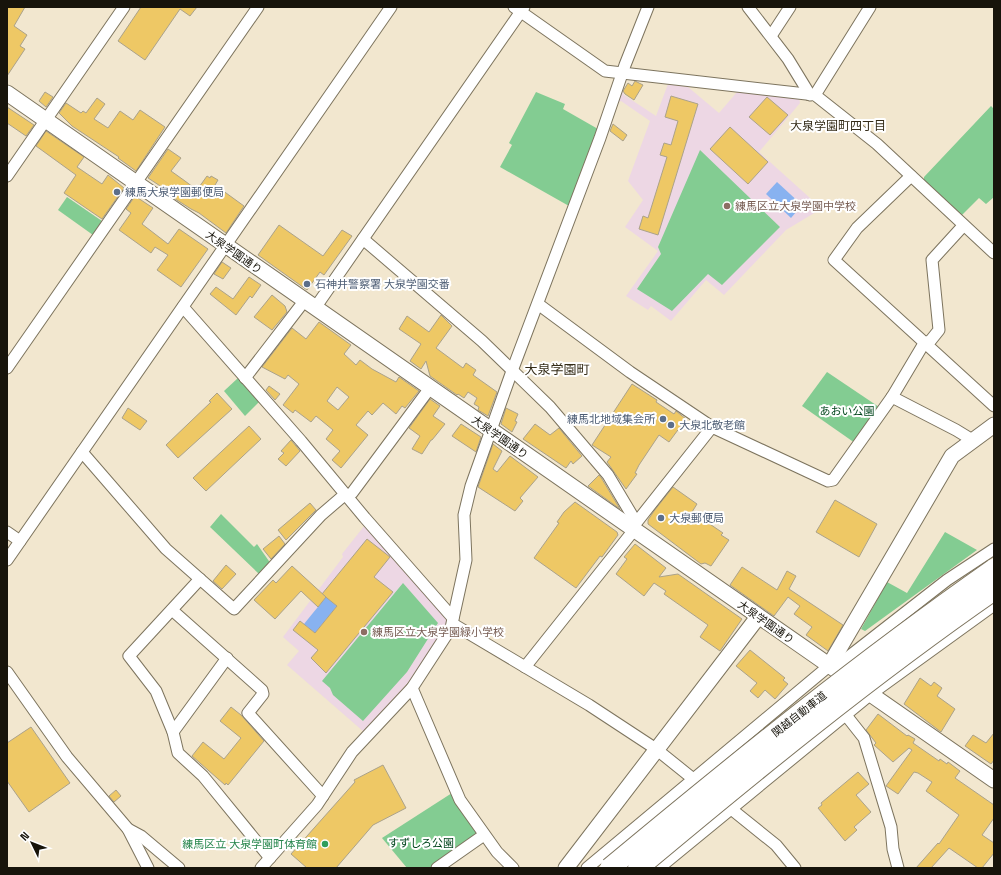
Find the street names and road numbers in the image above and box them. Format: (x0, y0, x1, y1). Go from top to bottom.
street label: 大泉学園通り (203, 227, 265, 277)
street label: 大泉学園通り (469, 412, 531, 462)
street label: 大泉学園通り (735, 597, 797, 647)
street label: 関越自動車道 (769, 688, 829, 740)

